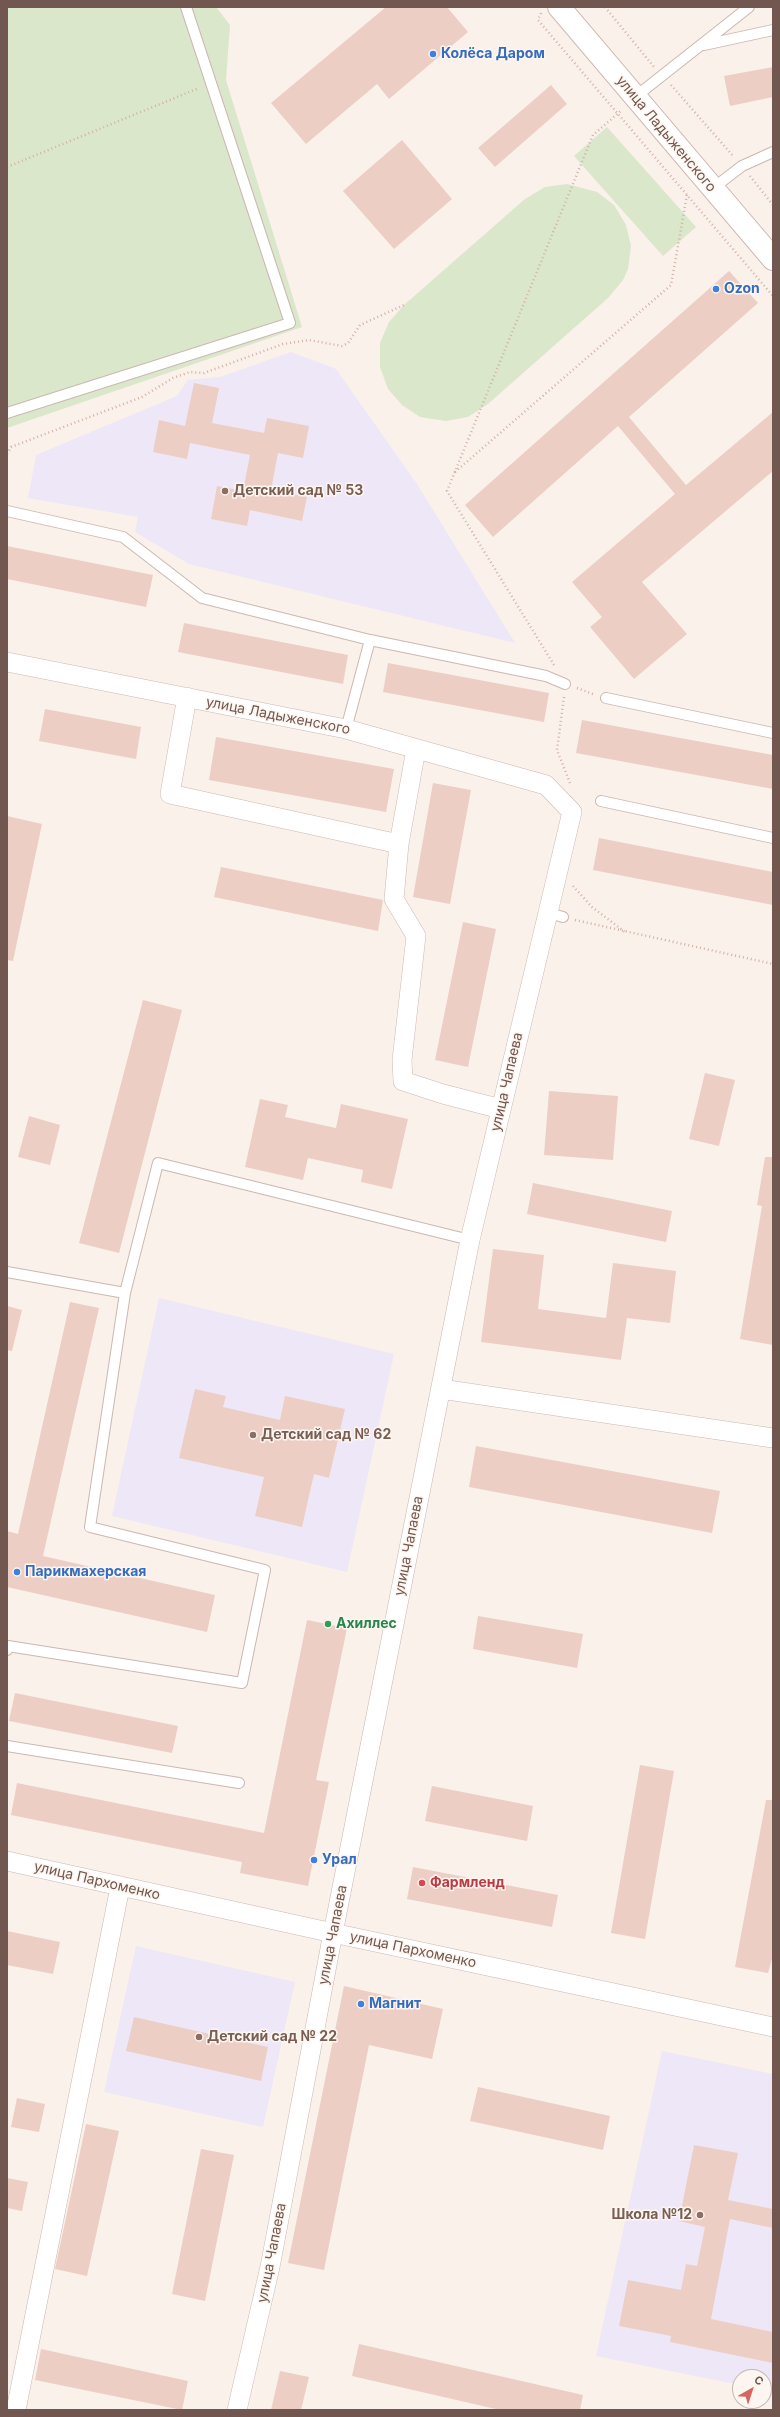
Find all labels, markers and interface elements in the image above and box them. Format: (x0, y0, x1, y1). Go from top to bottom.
place label: Колёса Даром (441, 46, 545, 62)
marker: Колёса Даром (428, 49, 438, 59)
street label: улица Ладыженского (612, 72, 720, 196)
place label: Ozon (724, 281, 760, 297)
marker: Ozon (711, 284, 721, 294)
place label: Детский сад № 53 (233, 483, 363, 499)
marker: Детский сад № 53 (220, 486, 230, 496)
street label: улица Ладыженского (204, 694, 352, 738)
street label: улица Чапаева (487, 1031, 527, 1133)
place label: Детский сад № 62 (261, 1427, 391, 1443)
marker: Детский сад № 62 (248, 1430, 258, 1440)
street label: улица Чапаева (391, 1495, 427, 1597)
place label: Парикмахерская (25, 1564, 146, 1580)
marker: Парикмахерская (12, 1567, 22, 1577)
place label: Ахиллес (336, 1616, 397, 1632)
marker: Ахиллес (323, 1619, 333, 1629)
place label: Урал (322, 1852, 357, 1868)
marker: Урал (309, 1855, 319, 1865)
street label: улица Пархоменко (32, 1858, 162, 1904)
place label: Фармленд (430, 1875, 505, 1891)
marker: Фармленд (417, 1878, 427, 1888)
street label: улица Чапаева (315, 1884, 351, 1986)
street label: улица Пархоменко (348, 1928, 478, 1972)
place label: Магнит (369, 1996, 421, 2012)
marker: Магнит (356, 1999, 366, 2009)
place label: Детский сад № 22 (207, 2029, 337, 2045)
marker: Детский сад № 22 (194, 2032, 204, 2042)
street label: улица Чапаева (254, 2202, 290, 2304)
place label: Школа №12 (612, 2207, 692, 2223)
marker: Школа №12 (695, 2210, 705, 2220)
north arrow (732, 2369, 772, 2409)
text: С (751, 2372, 766, 2388)

